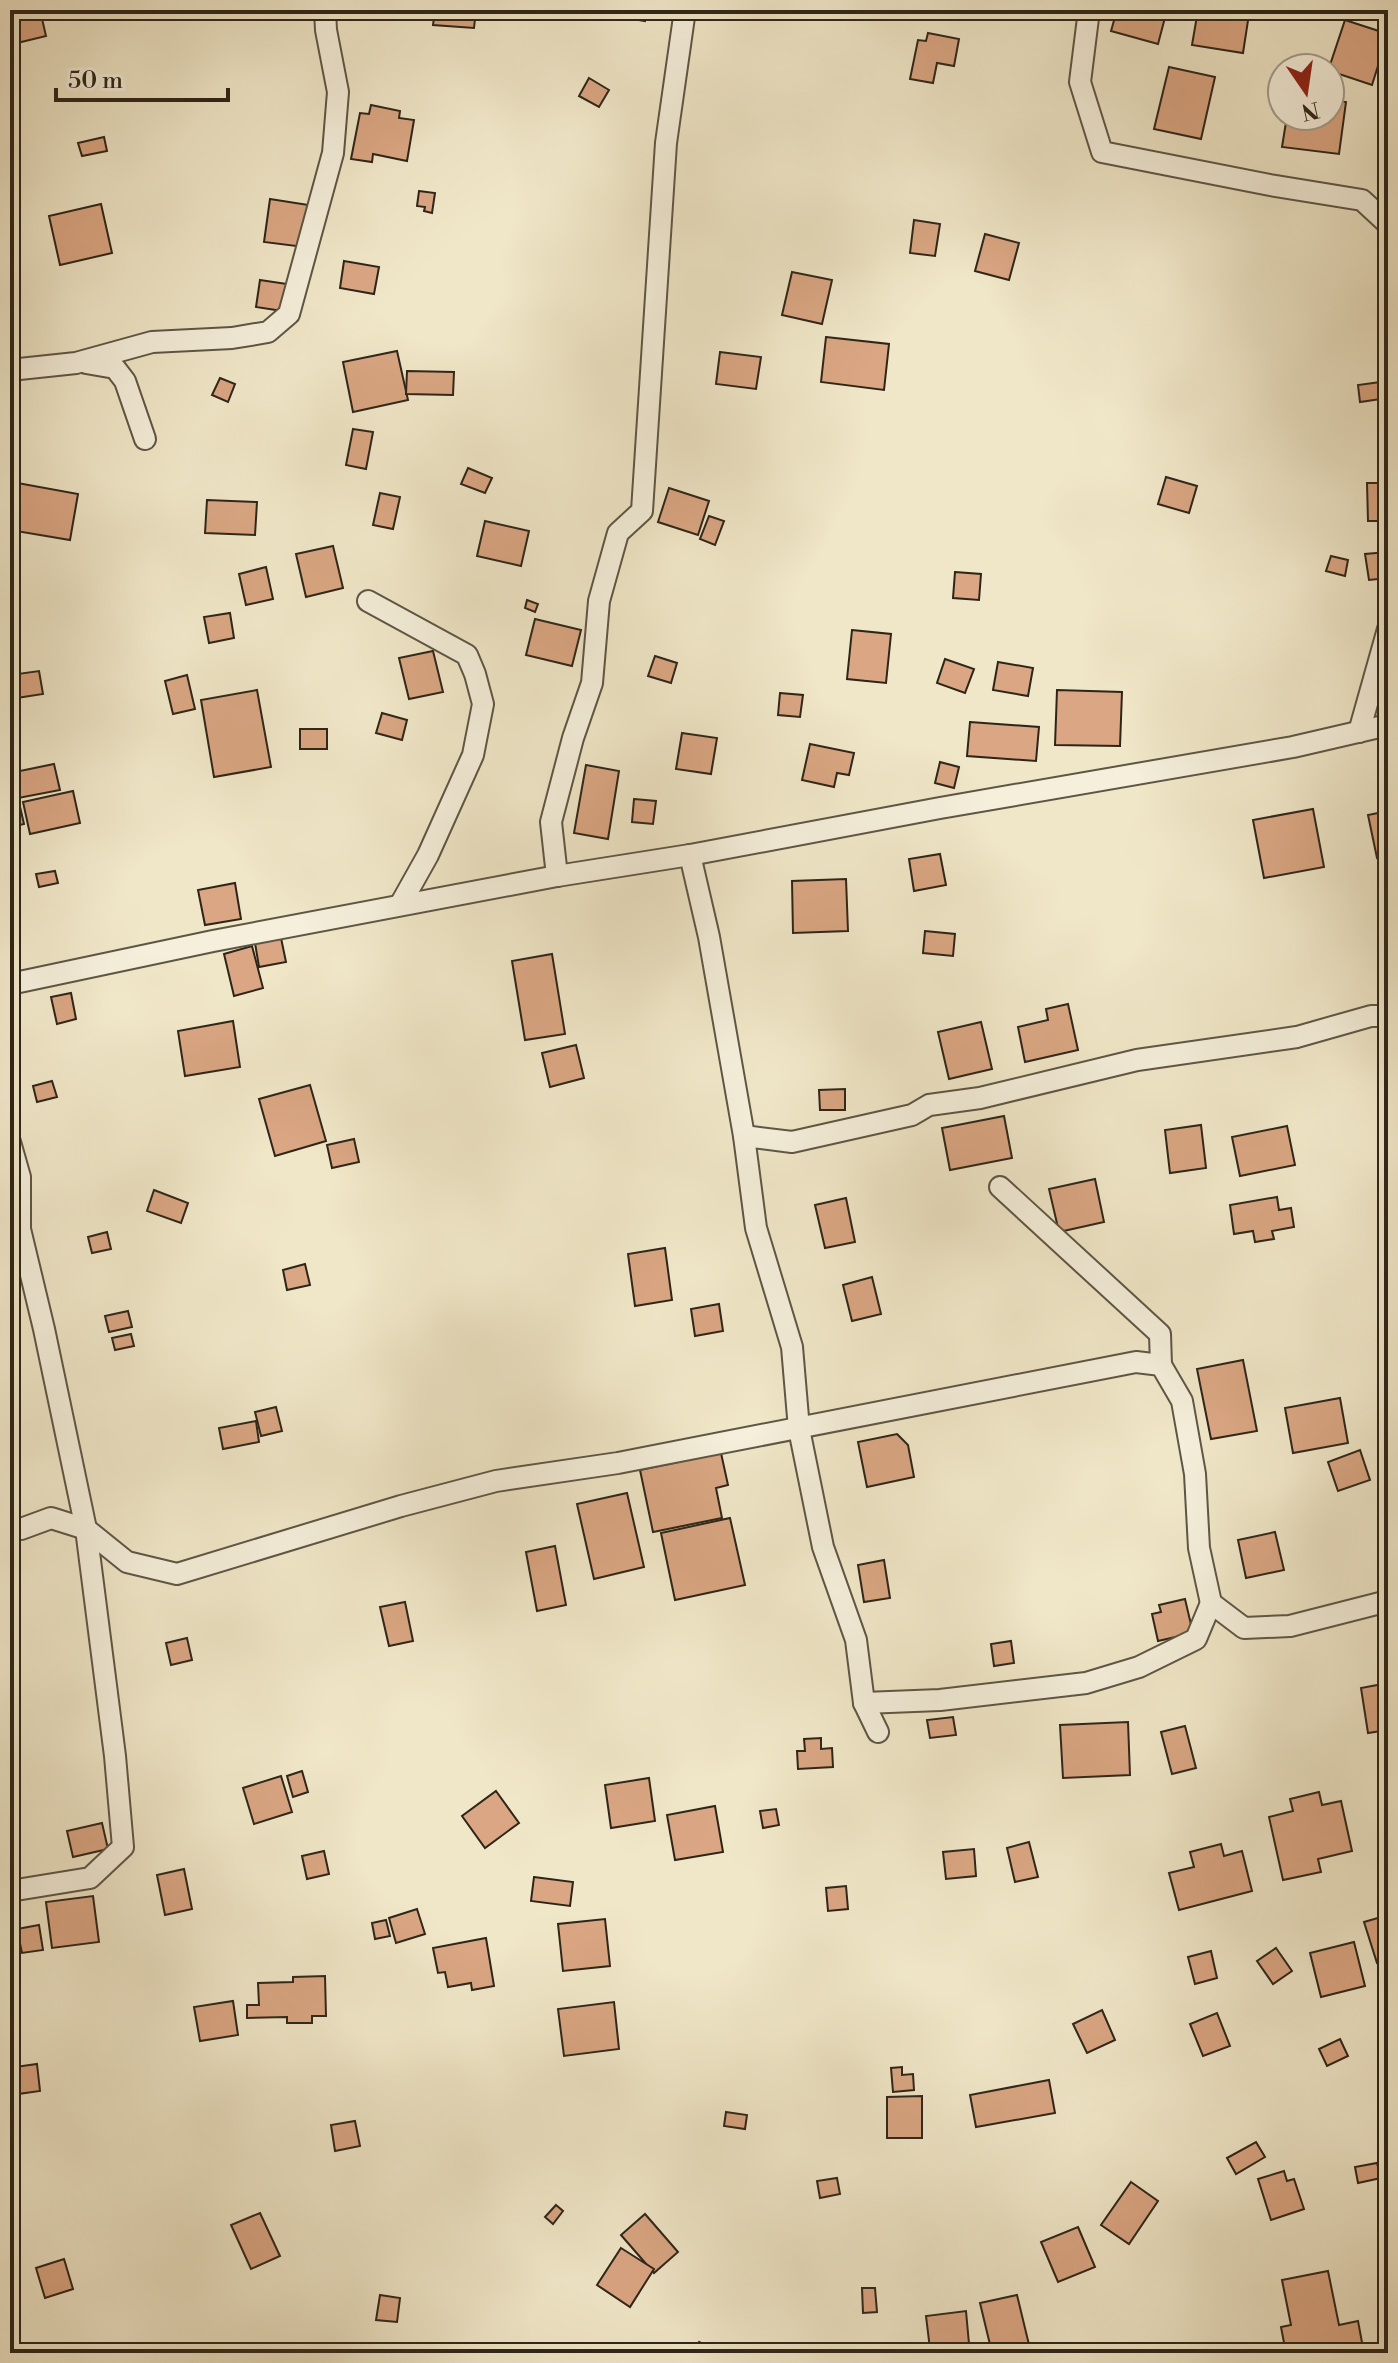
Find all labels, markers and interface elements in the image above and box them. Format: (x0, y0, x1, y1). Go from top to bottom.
scale bar (56, 52, 228, 102)
north arrow (1266, 52, 1346, 132)
text: 50 m (68, 66, 123, 96)
text: N (1298, 95, 1322, 125)

